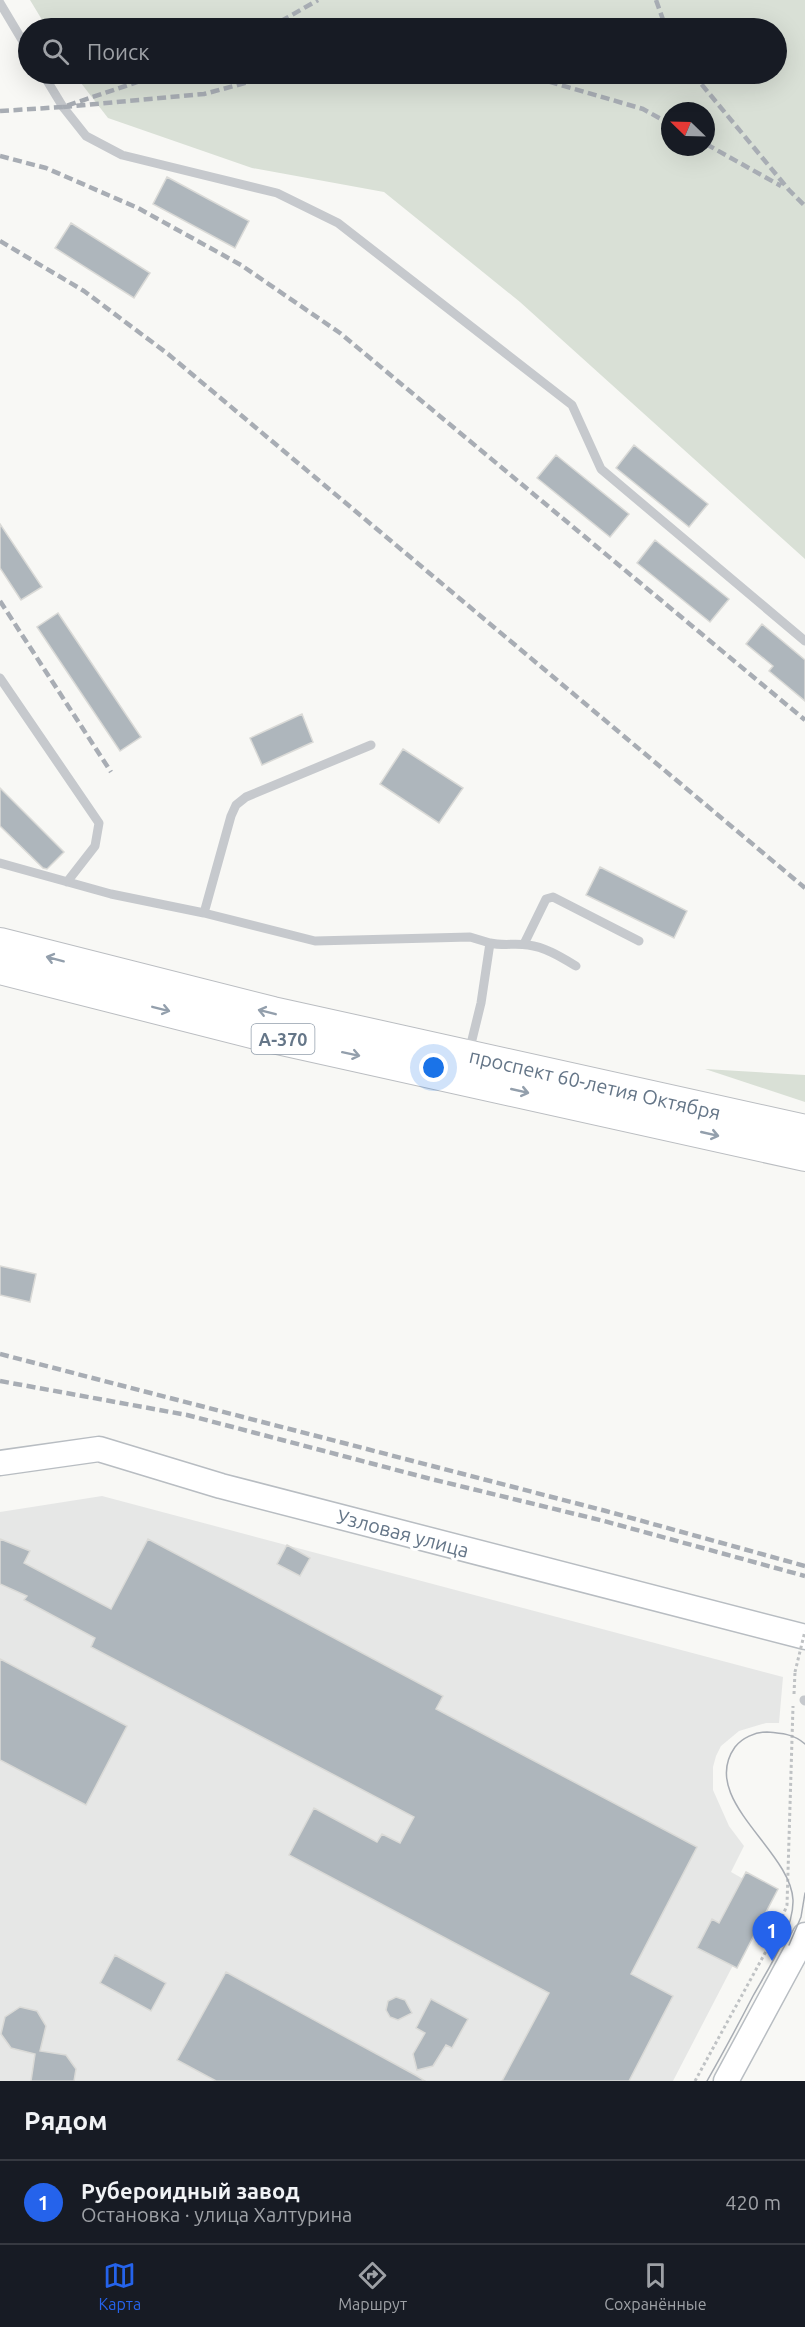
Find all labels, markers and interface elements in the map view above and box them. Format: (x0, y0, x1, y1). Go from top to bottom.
search box (18, 18, 787, 84)
icon: search (39, 35, 72, 68)
text: Поиск (87, 39, 150, 64)
north arrow (661, 102, 715, 156)
one-way arrow (46, 952, 65, 964)
one-way arrow (151, 1004, 170, 1016)
one-way arrow (258, 1005, 277, 1017)
road number: А-370 (252, 1024, 314, 1054)
street label: проспект 60-летия Октября (467, 1044, 723, 1124)
one-way arrow (341, 1048, 360, 1060)
your location (419, 1053, 448, 1082)
one-way arrow (509, 1086, 529, 1097)
one-way arrow (700, 1128, 719, 1140)
street label: Узловая улица (334, 1504, 472, 1562)
pin: 1 (752, 1912, 792, 1961)
text: Рядом (24, 2106, 108, 2135)
text: Рубероидный завод (81, 2178, 300, 2203)
text: 1 (38, 2191, 49, 2214)
text: 420 m (725, 2191, 781, 2214)
text: Остановка · улица Халтурина (81, 2203, 352, 2226)
tab: Карта (99, 2259, 141, 2313)
tab: Маршрут (338, 2259, 407, 2313)
tab: Сохранённые (604, 2259, 706, 2313)

